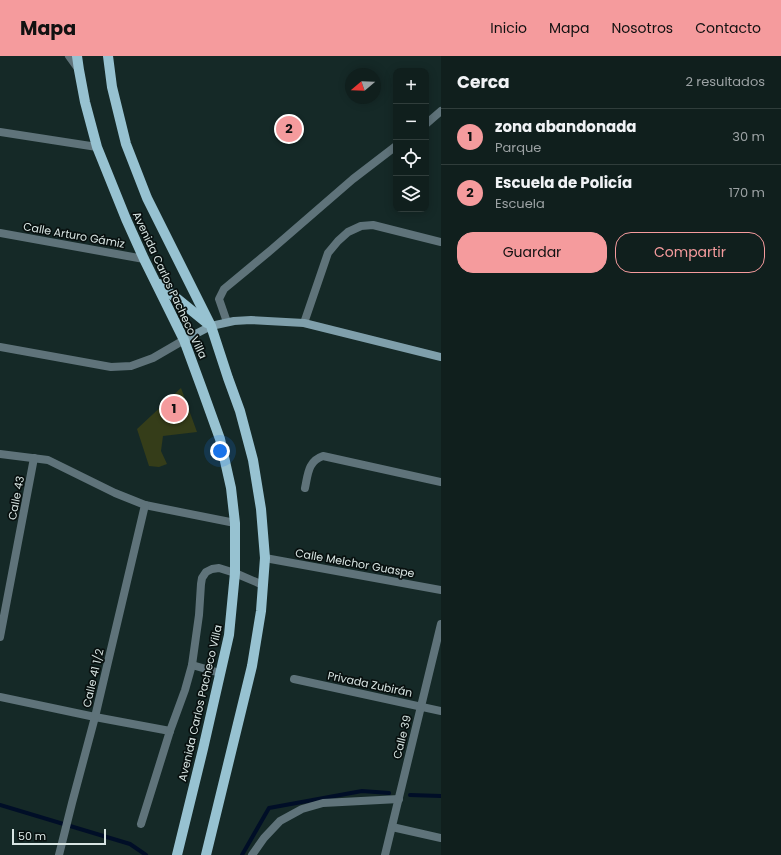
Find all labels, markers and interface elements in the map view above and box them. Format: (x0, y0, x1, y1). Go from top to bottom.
text: Mapa (20, 15, 76, 42)
text: Inicio (490, 18, 527, 38)
text: Mapa (549, 18, 590, 38)
text: Nosotros (612, 18, 673, 38)
text: Contacto (695, 18, 761, 38)
north arrow (345, 68, 381, 104)
map controls (393, 68, 429, 212)
button: + (393, 68, 429, 104)
text: Cerca (457, 70, 510, 94)
text: 2 resultados (685, 72, 765, 91)
button: − (393, 104, 429, 140)
pin: 2 (276, 114, 302, 144)
text: zona abandonada (495, 116, 637, 137)
text: 1 (468, 127, 472, 146)
text: 30 m (732, 127, 765, 146)
text: Parque (495, 138, 541, 157)
button: locate (393, 140, 429, 176)
text: Escuela de Policía (495, 172, 632, 193)
button: layers (393, 176, 429, 212)
text: 2 (466, 183, 474, 202)
text: 170 m (729, 183, 765, 202)
text: Escuela (495, 194, 545, 213)
street label: Avenida Carlos Pacheco Villa (129, 209, 211, 361)
street label: Calle Arturo Gámiz (22, 218, 126, 252)
button: Guardar (457, 232, 607, 273)
button: Compartir (615, 232, 765, 273)
pin: 1 (161, 394, 187, 424)
your location (210, 441, 230, 461)
street label: Calle 43 (4, 475, 28, 521)
street label: Calle Melchor Guaspe (294, 545, 416, 581)
street label: Avenida Carlos Pacheco Villa (174, 623, 226, 783)
street label: Calle 41 1/2 (79, 647, 107, 709)
street label: Privada Zubirán (326, 667, 414, 701)
street label: Calle 39 (389, 713, 415, 761)
scale bar (12, 827, 106, 846)
text: 50 m (18, 828, 46, 844)

